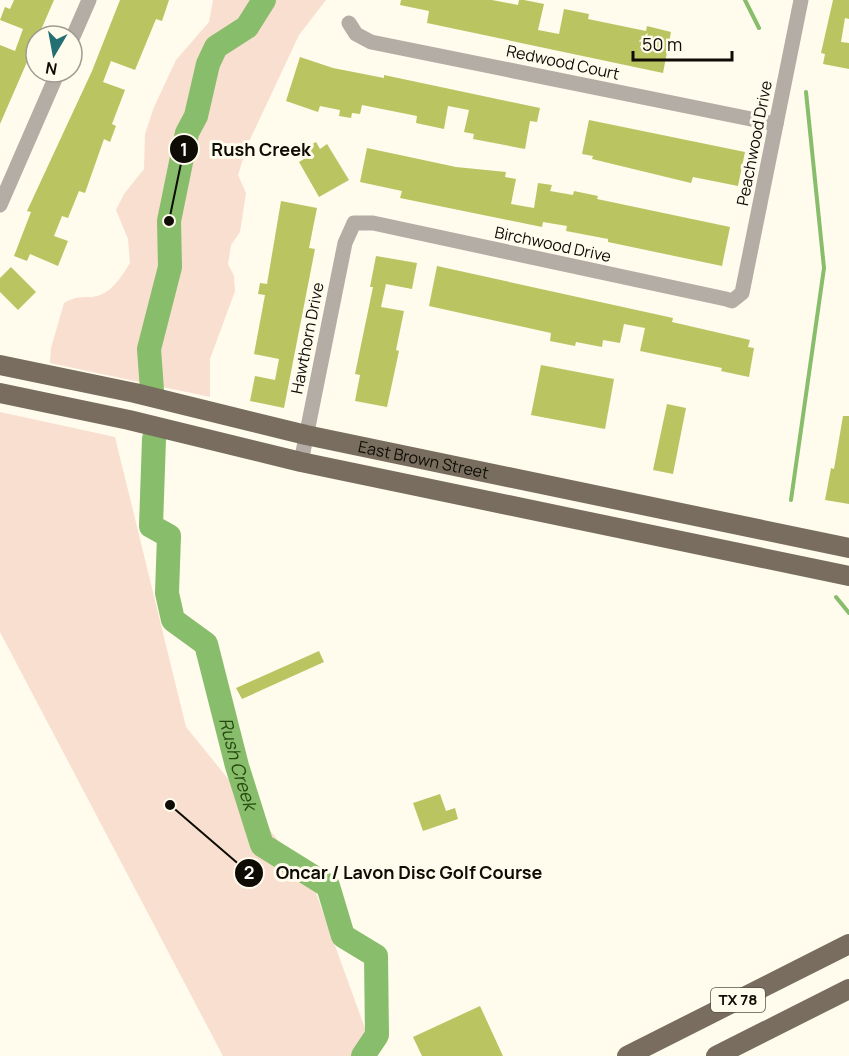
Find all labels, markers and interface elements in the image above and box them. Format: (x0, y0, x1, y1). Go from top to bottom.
north arrow (24, 24, 84, 84)
scale bar (633, 24, 732, 62)
text: 50 m (642, 32, 682, 56)
street label: Redwood Court (504, 39, 622, 85)
text: N (44, 57, 59, 81)
street label: Peachwood Drive (731, 79, 777, 207)
callout: Rush Creek (169, 131, 323, 167)
text: 1 (180, 137, 188, 161)
text: Rush Creek (211, 137, 312, 161)
street label: Birchwood Drive (493, 221, 613, 267)
street label: Hawthorn Drive (285, 280, 329, 396)
street label: East Brown Street (356, 435, 491, 484)
water label: Rush Creek (214, 715, 264, 816)
callout: Oncar / Lavon Disc Golf Course (234, 855, 555, 891)
text: 2 (244, 860, 254, 884)
text: Oncar / Lavon Disc Golf Course (276, 860, 543, 884)
road number: TX 78 (711, 988, 765, 1012)

